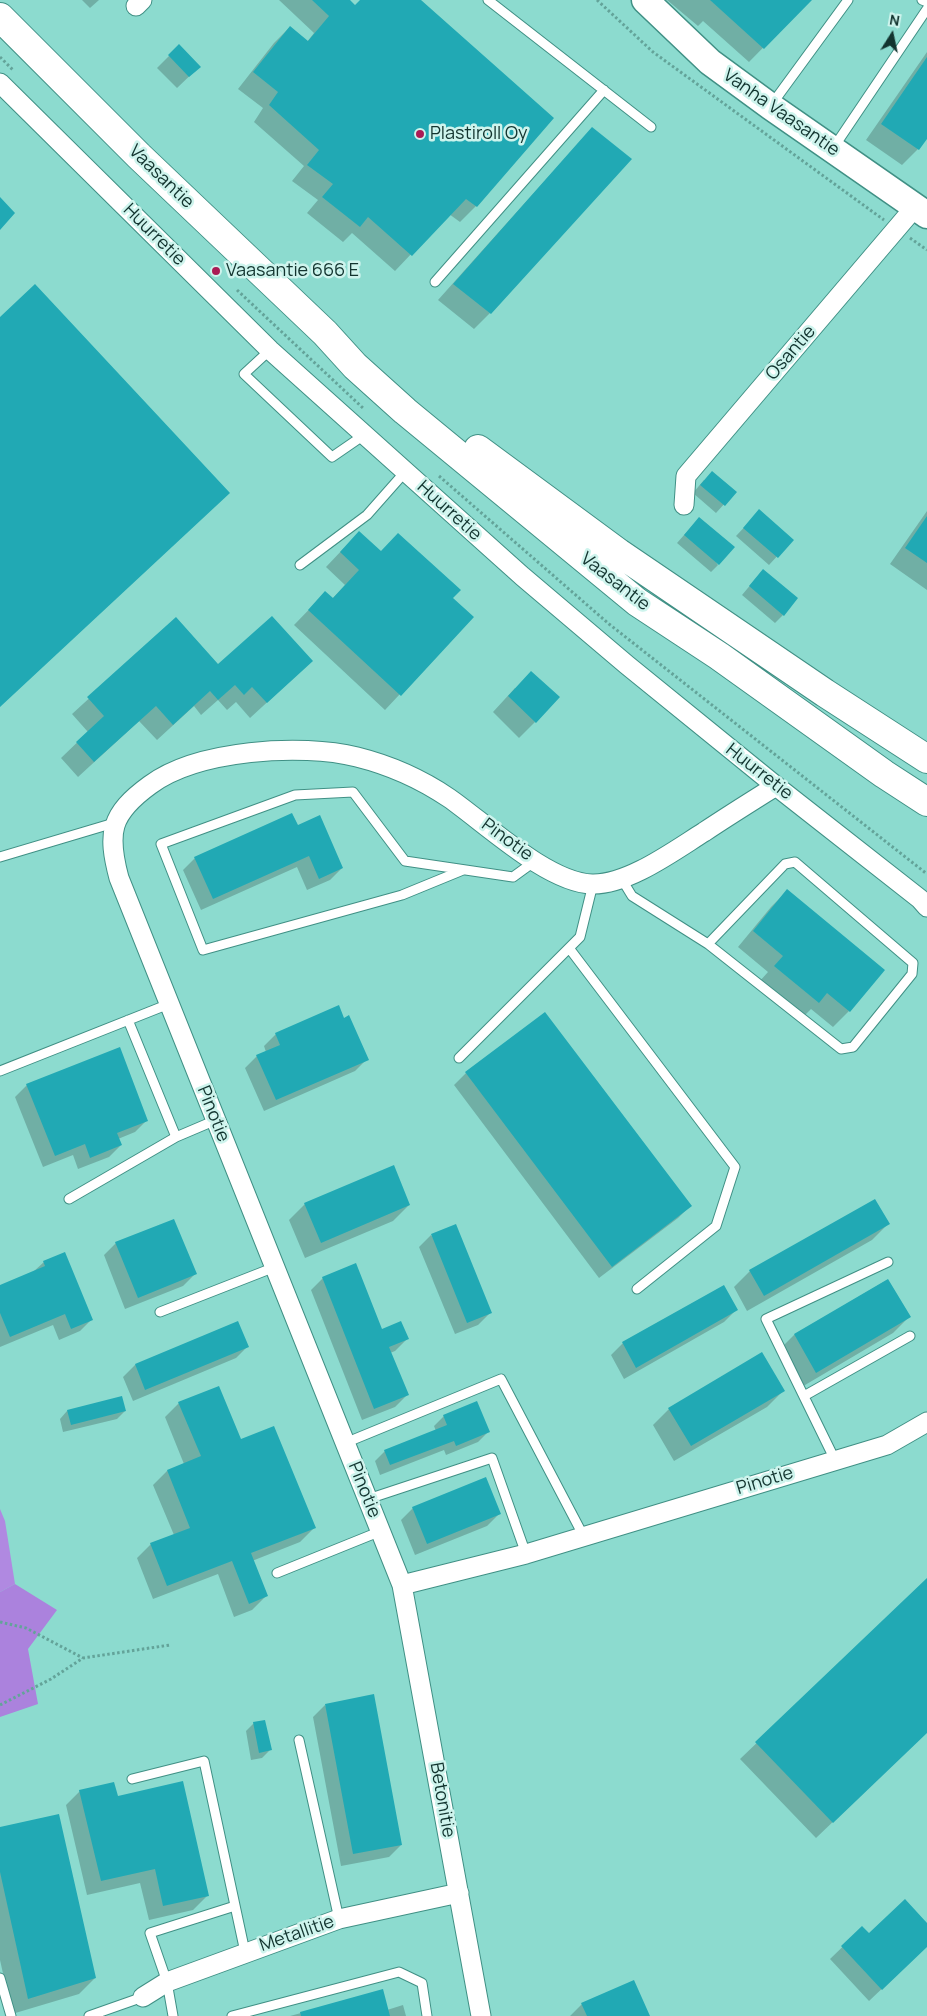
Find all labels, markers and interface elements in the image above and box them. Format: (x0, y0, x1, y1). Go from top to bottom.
north arrow (867, 10, 917, 60)
text: N (888, 10, 901, 30)
street label: Vanha Vaasantie (719, 65, 843, 161)
place label: Plastiroll Oy (430, 123, 527, 145)
marker: Plastiroll Oy (414, 128, 426, 140)
street label: Vaasantie (124, 141, 198, 213)
street label: Huurretie (118, 199, 190, 271)
place label: Vaasantie 666 E (226, 260, 359, 282)
marker: Vaasantie 666 E (210, 265, 222, 277)
street label: Osantie (761, 321, 821, 385)
street label: Huurretie (412, 477, 486, 545)
street label: Vaasantie (576, 548, 654, 616)
street label: Huurretie (721, 739, 797, 805)
street label: Pinotie (477, 814, 537, 866)
street label: Pinotie (192, 1083, 234, 1145)
street label: Pinotie (343, 1459, 385, 1521)
street label: Pinotie (734, 1462, 796, 1500)
street label: Betonitie (425, 1761, 459, 1839)
street label: Metallitie (257, 1911, 337, 1957)

